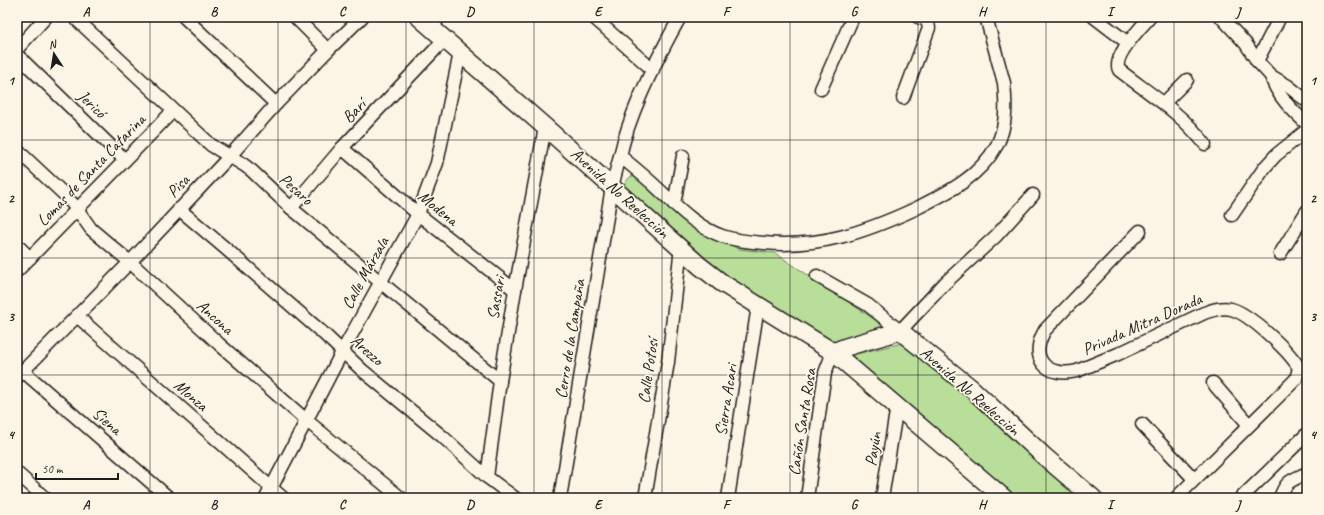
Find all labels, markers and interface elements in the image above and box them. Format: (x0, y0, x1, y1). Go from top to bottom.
text: A (83, 4, 91, 20)
text: B (211, 4, 219, 20)
text: C (339, 4, 347, 20)
text: D (466, 4, 475, 20)
text: E (595, 4, 604, 20)
text: F (723, 4, 732, 20)
text: G (851, 4, 859, 20)
text: H (978, 4, 988, 20)
text: I (1107, 4, 1116, 20)
text: J (1235, 4, 1242, 20)
north arrow (34, 34, 74, 74)
text: N (47, 36, 59, 52)
text: 1 (8, 73, 16, 89)
text: 1 (1310, 73, 1318, 89)
street label: Jericó (73, 85, 113, 125)
street label: Barí (338, 92, 373, 128)
street label: Lomas de Santa Catarina (32, 108, 151, 230)
street label: Avenida No Reelección (566, 143, 675, 244)
street label: Pisa (162, 169, 195, 202)
street label: Pesaro (275, 169, 318, 210)
street label: Modena (414, 186, 464, 232)
text: 2 (8, 191, 15, 207)
text: 2 (1310, 191, 1317, 207)
street label: Calle Márzala (337, 232, 394, 313)
street label: Sassari (482, 272, 511, 321)
street label: Cerro de la Campaña (550, 276, 590, 400)
street label: Privada Mitra Dorada (1079, 288, 1206, 360)
street label: Ancona (192, 295, 239, 340)
text: 3 (8, 309, 15, 325)
text: 3 (1310, 309, 1317, 325)
street label: Arezzo (346, 330, 389, 371)
street label: Calle Potosí (633, 334, 663, 405)
street label: Avenida No Reelección (916, 342, 1025, 441)
street label: Sierra Acari (710, 361, 742, 437)
street label: Cañón Santa Rosa (783, 365, 821, 477)
street label: Monza (170, 375, 213, 416)
street label: Siena (88, 403, 127, 441)
text: 4 (8, 427, 16, 443)
text: 4 (1310, 427, 1318, 443)
street label: Payún (860, 429, 886, 467)
scale bar (36, 455, 118, 481)
text: 50 m (42, 461, 64, 477)
text: A (83, 497, 91, 513)
text: B (211, 497, 219, 513)
text: C (339, 497, 347, 513)
text: D (466, 497, 475, 513)
text: E (595, 497, 604, 513)
text: F (723, 497, 732, 513)
text: G (851, 497, 859, 513)
text: H (978, 497, 988, 513)
text: I (1107, 497, 1116, 513)
text: J (1235, 497, 1242, 513)

